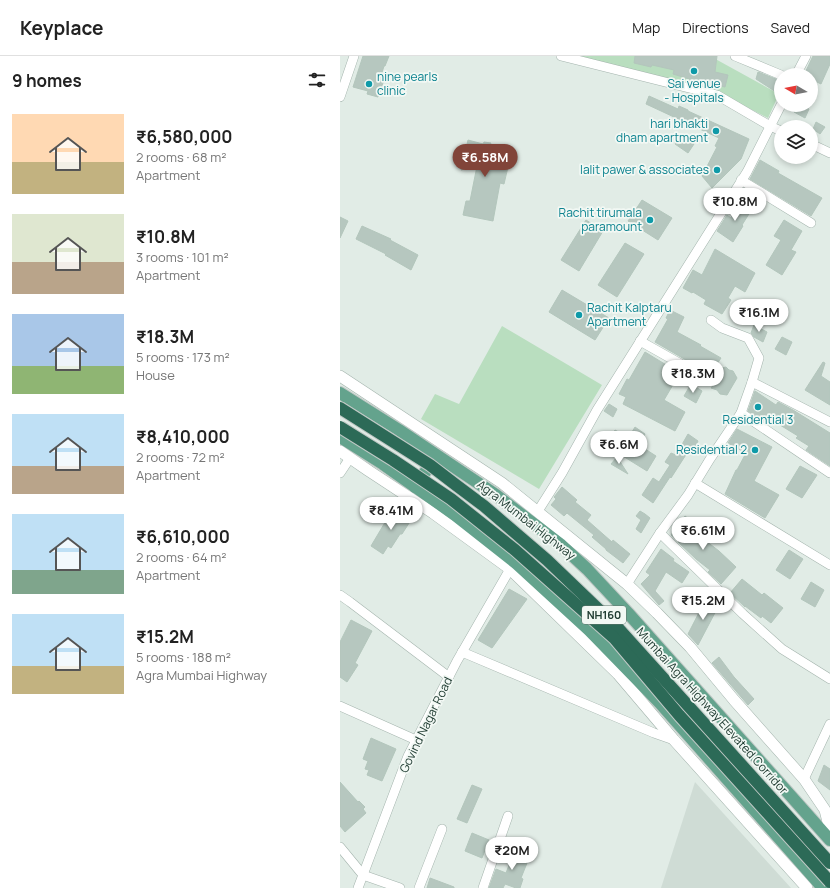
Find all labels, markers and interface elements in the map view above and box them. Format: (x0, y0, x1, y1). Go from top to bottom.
text: Keyplace (20, 15, 103, 41)
text: Map (632, 18, 660, 37)
text: Directions (682, 18, 749, 37)
text: Saved (771, 18, 810, 37)
marker: Sai venue - Hospitals (689, 66, 699, 76)
place label: nine pearls clinic (377, 68, 438, 99)
north arrow (774, 68, 818, 112)
map controls (774, 68, 818, 164)
text: 9 homes (12, 69, 82, 92)
icon: filters (306, 69, 328, 91)
place label: Sai venue - Hospitals (664, 75, 724, 106)
marker: nine pearls clinic (364, 79, 374, 89)
place label: hari bhakti dham apartment (616, 115, 708, 146)
button: layers (774, 120, 818, 164)
text: ₹6,580,000 (136, 125, 233, 148)
marker: hari bhakti dham apartment (711, 126, 721, 136)
icon: home (44, 130, 92, 178)
pin: ₹6.58M (452, 144, 518, 178)
text: 2 rooms · 68 m² (136, 148, 226, 166)
text: ₹6.58M (462, 148, 508, 166)
place label: lalit pawer & associates (580, 161, 709, 178)
marker: lalit pawer & associates (712, 165, 722, 175)
text: Apartment (136, 166, 200, 184)
pin: ₹10.8M (702, 188, 768, 222)
text: ₹10.8M (712, 192, 758, 210)
place label: Rachit tirumala paramount (559, 204, 642, 235)
marker: Rachit tirumala paramount (645, 215, 655, 225)
text: ₹10.8M (136, 225, 195, 248)
icon: home (44, 230, 92, 278)
text: 3 rooms · 101 m² (136, 248, 229, 266)
text: Apartment (136, 266, 200, 284)
place label: Rachit Kalptaru Apartment (587, 299, 672, 330)
pin: ₹16.1M (726, 299, 792, 333)
text: ₹16.1M (738, 303, 780, 321)
marker: Rachit Kalptaru Apartment (574, 310, 584, 320)
text: ₹18.3M (136, 325, 194, 348)
icon: home (44, 330, 92, 378)
text: 5 rooms · 173 m² (136, 348, 230, 366)
pin: ₹18.3M (660, 360, 726, 394)
text: ₹18.3M (671, 364, 715, 382)
text: House (136, 366, 175, 384)
marker: Residential 3 (753, 402, 763, 412)
place label: Residential 3 (723, 411, 793, 428)
text: ₹8,410,000 (136, 425, 230, 448)
icon: home (44, 430, 92, 478)
pin: ₹6.6M (591, 431, 647, 465)
text: ₹6.6M (599, 435, 639, 453)
place label: Residential 2 (676, 441, 747, 458)
marker: Residential 2 (750, 445, 760, 455)
text: 2 rooms · 72 m² (136, 448, 225, 466)
text: Apartment (136, 466, 200, 484)
street label: Agra Mumbai Highway (473, 476, 580, 564)
pin: ₹8.41M (358, 497, 424, 531)
text: ₹8.41M (369, 501, 413, 519)
pin: ₹6.61M (670, 517, 736, 551)
text: ₹6.61M (681, 521, 725, 539)
text: ₹6,610,000 (136, 525, 230, 548)
icon: home (44, 530, 92, 578)
text: 2 rooms · 64 m² (136, 548, 227, 566)
text: Apartment (136, 566, 200, 584)
pin: ₹15.2M (670, 587, 736, 621)
text: ₹15.2M (681, 591, 725, 609)
road number: NH160 (582, 606, 626, 624)
street label: Mumbai Agra Highway Elevated Corridor (633, 624, 792, 798)
text: ₹15.2M (136, 625, 194, 648)
icon: home (44, 630, 92, 678)
text: 5 rooms · 188 m² (136, 648, 231, 666)
text: Agra Mumbai Highway (136, 666, 267, 684)
street label: Govind Nagar Road (395, 674, 456, 776)
pin: ₹20M (488, 837, 536, 871)
text: ₹20M (494, 841, 530, 859)

